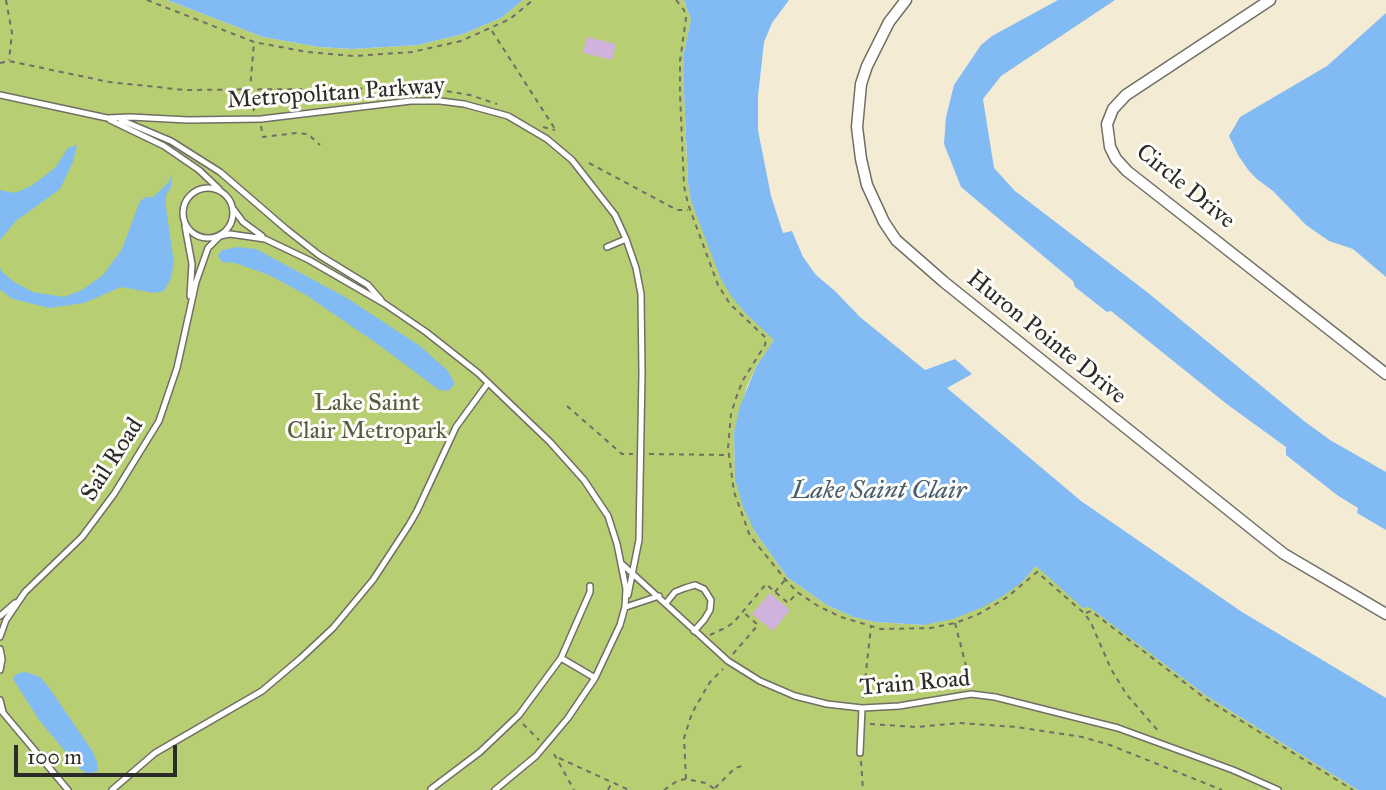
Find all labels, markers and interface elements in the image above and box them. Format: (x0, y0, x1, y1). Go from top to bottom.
street label: Metropolitan Parkway (226, 72, 446, 116)
street label: Circle Drive (1130, 138, 1240, 236)
street label: Huron Pointe Drive (961, 265, 1131, 411)
park label: Lake Saint Clair Metropark (287, 390, 447, 446)
street label: Sail Road (76, 413, 150, 507)
water label: Lake Saint Clair (792, 476, 966, 508)
street label: Train Road (859, 665, 971, 703)
scale bar (18, 730, 180, 774)
text: 100 m (27, 744, 82, 770)

